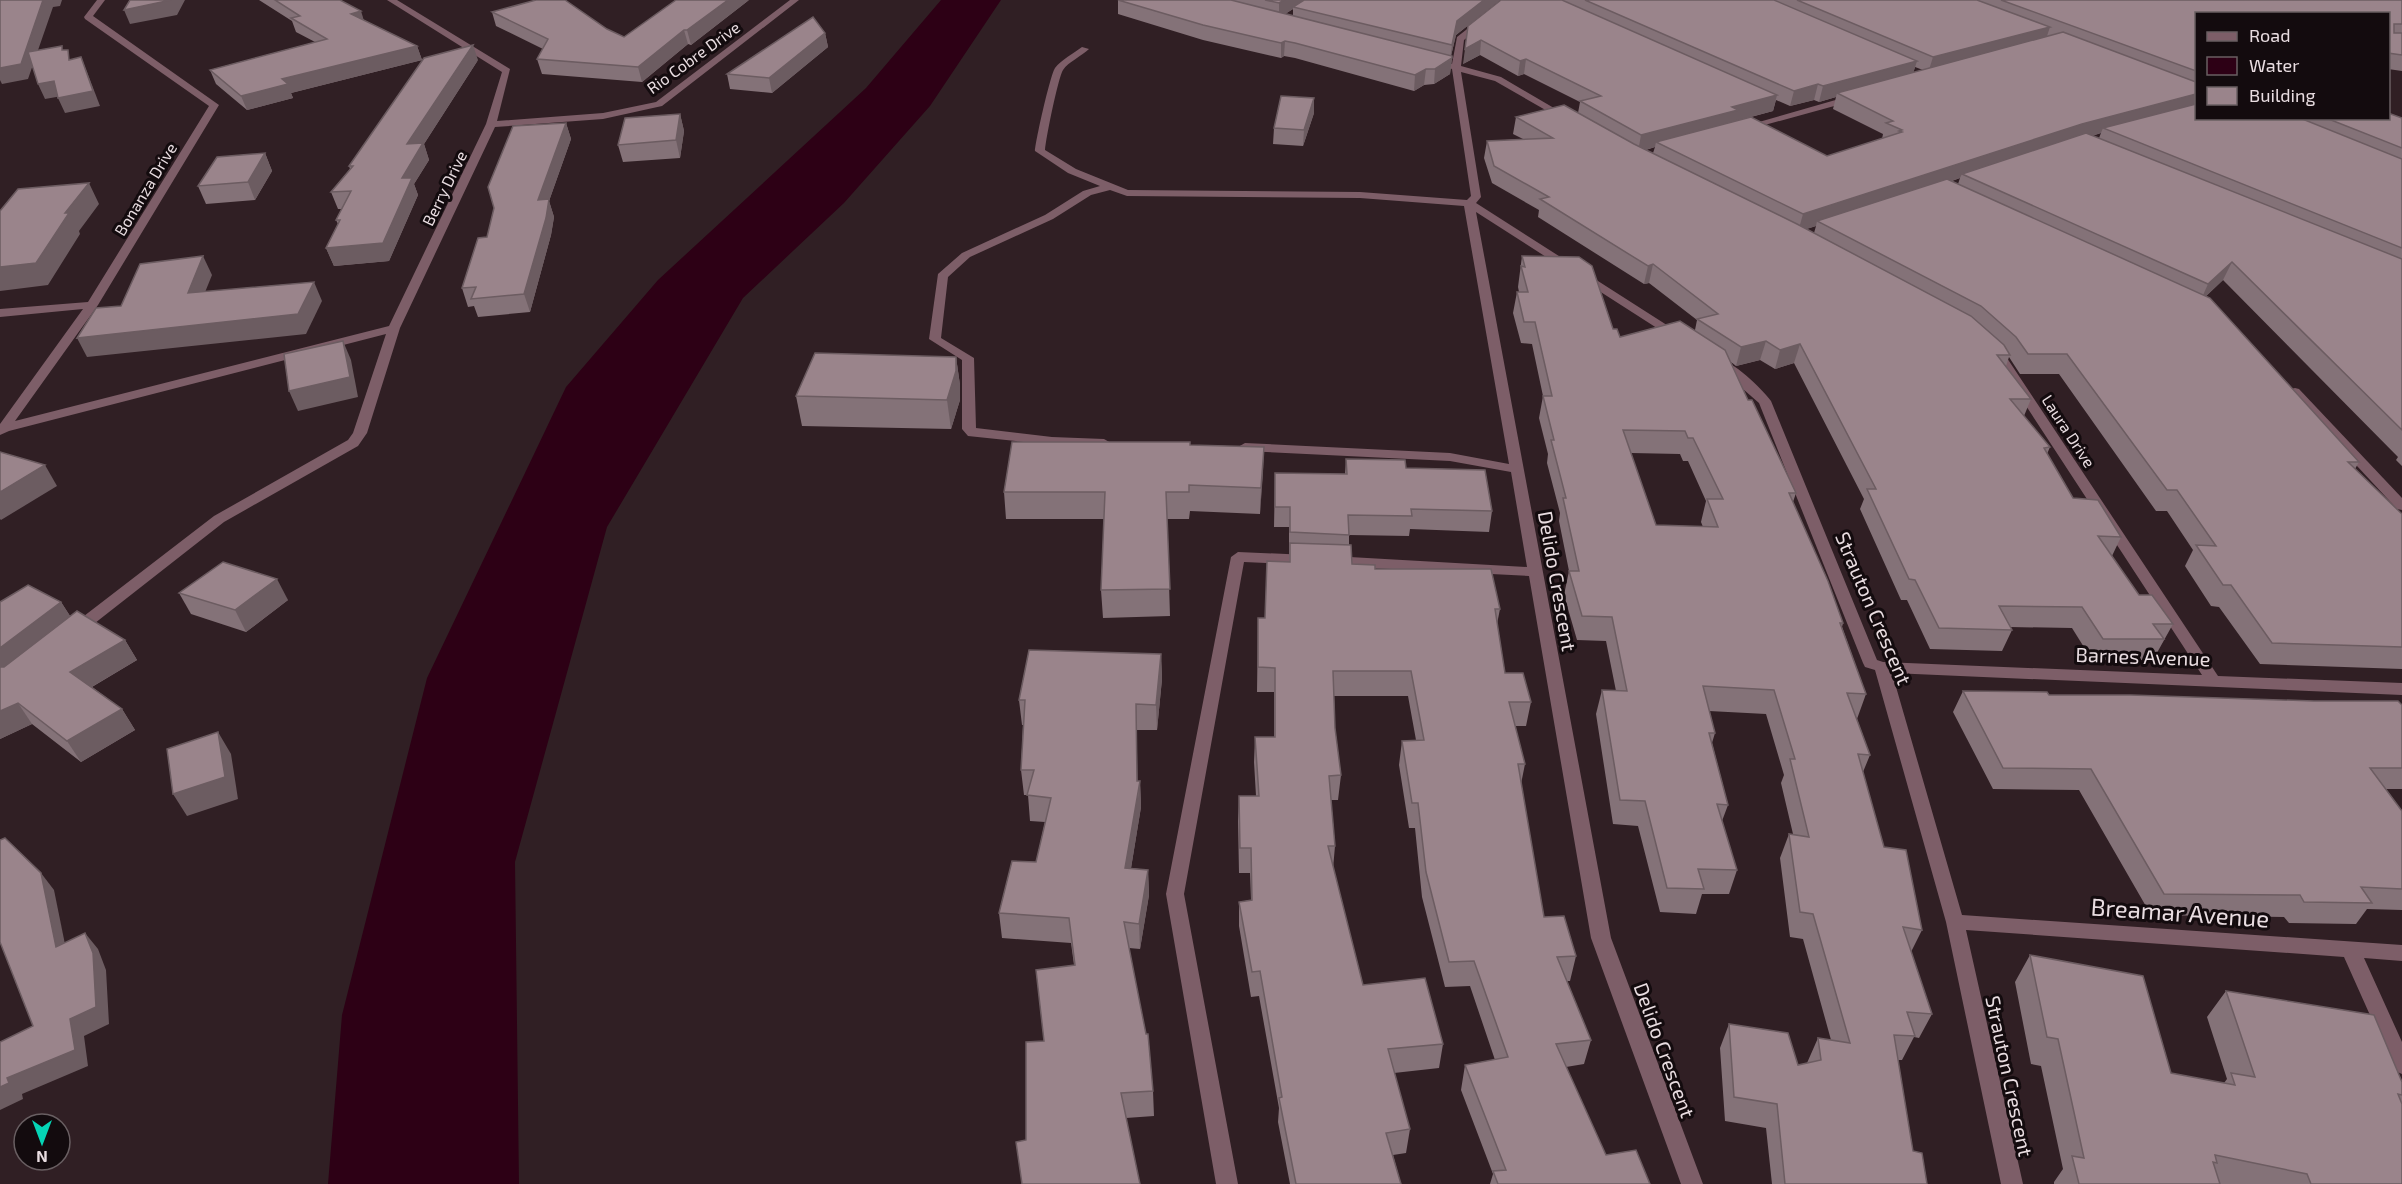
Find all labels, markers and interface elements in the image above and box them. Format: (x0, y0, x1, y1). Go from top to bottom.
legend (2195, 12, 2390, 120)
street label: Rio Cobre Drive (643, 17, 743, 97)
text: Road (2249, 24, 2290, 46)
text: Water (2249, 54, 2299, 76)
text: Building (2249, 84, 2316, 106)
street label: Bonanza Drive (110, 139, 180, 239)
street label: Berry Drive (418, 147, 470, 229)
street label: Laura Drive (2038, 391, 2100, 471)
street label: Delido Crescent (1534, 509, 1582, 653)
street label: Strauton Crescent (1831, 528, 1917, 688)
street label: Barnes Avenue (2075, 642, 2211, 670)
street label: Breamar Avenue (2090, 891, 2270, 933)
street label: Delido Crescent (1629, 979, 1701, 1121)
street label: Strauton Crescent (1981, 993, 2039, 1159)
north arrow (12, 1112, 72, 1172)
text: N (36, 1148, 48, 1167)

